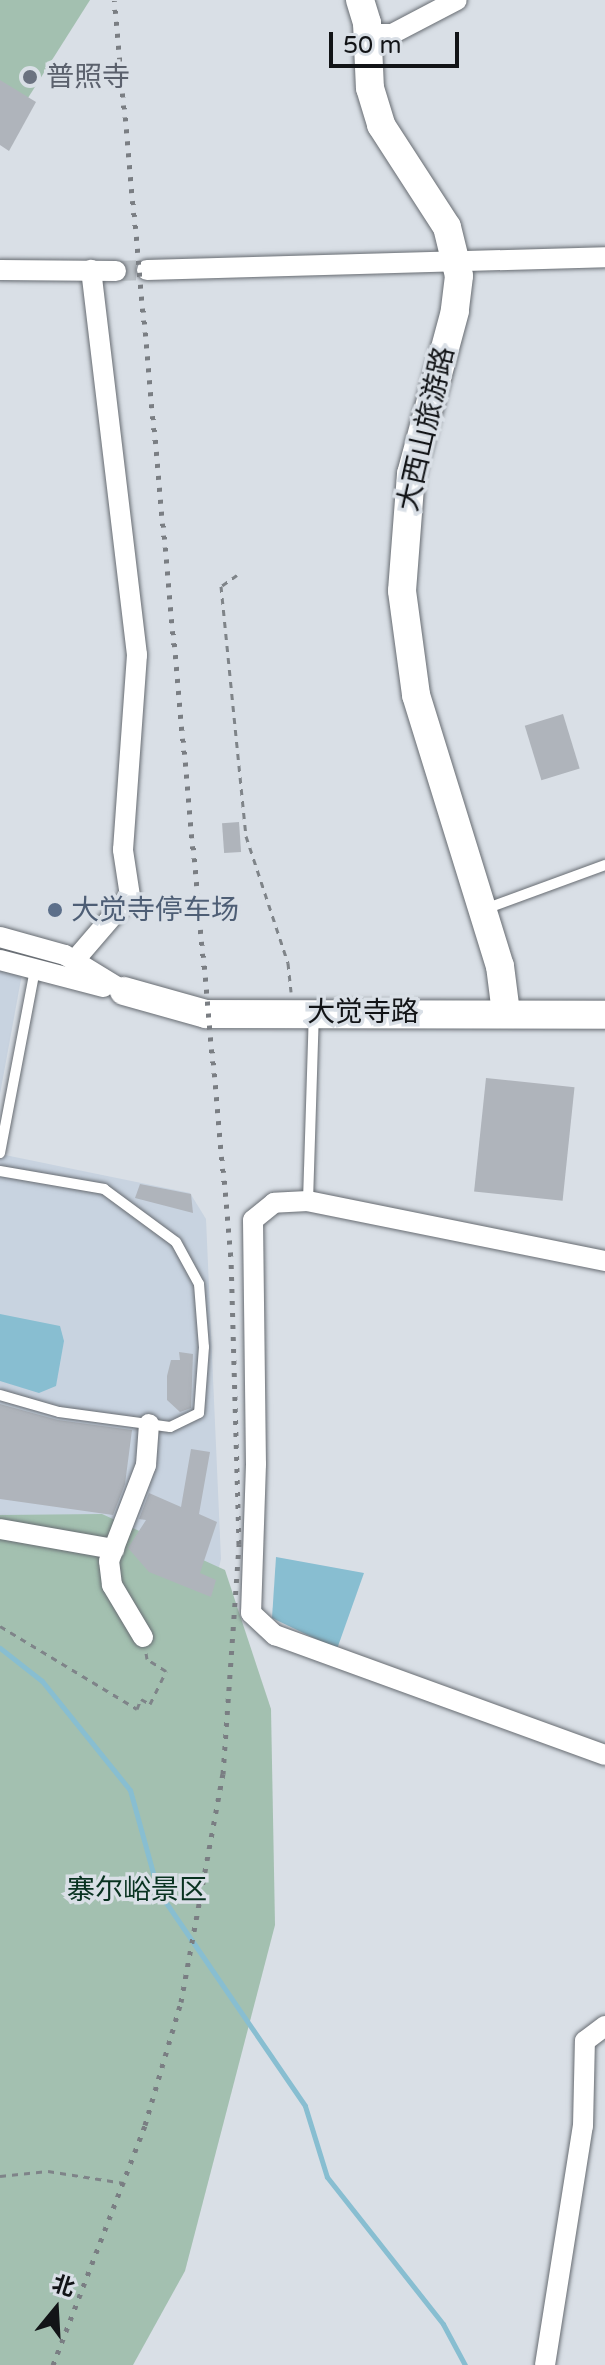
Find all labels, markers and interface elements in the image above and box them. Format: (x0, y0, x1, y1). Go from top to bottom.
scale bar (333, 16, 463, 66)
text: 50 m (343, 31, 401, 60)
place label: 普照寺 (46, 60, 130, 94)
marker: 普照寺 (21, 68, 39, 86)
street label: 大西山旅游路 (391, 343, 461, 515)
place label: 大觉寺停车场 (71, 893, 239, 927)
marker: 大觉寺停车场 (46, 901, 64, 919)
street label: 大觉寺路 (307, 995, 419, 1029)
park label: 寨尔峪景区 (67, 1873, 207, 1907)
north arrow (16, 2269, 96, 2349)
text: 北 (49, 2270, 78, 2302)

